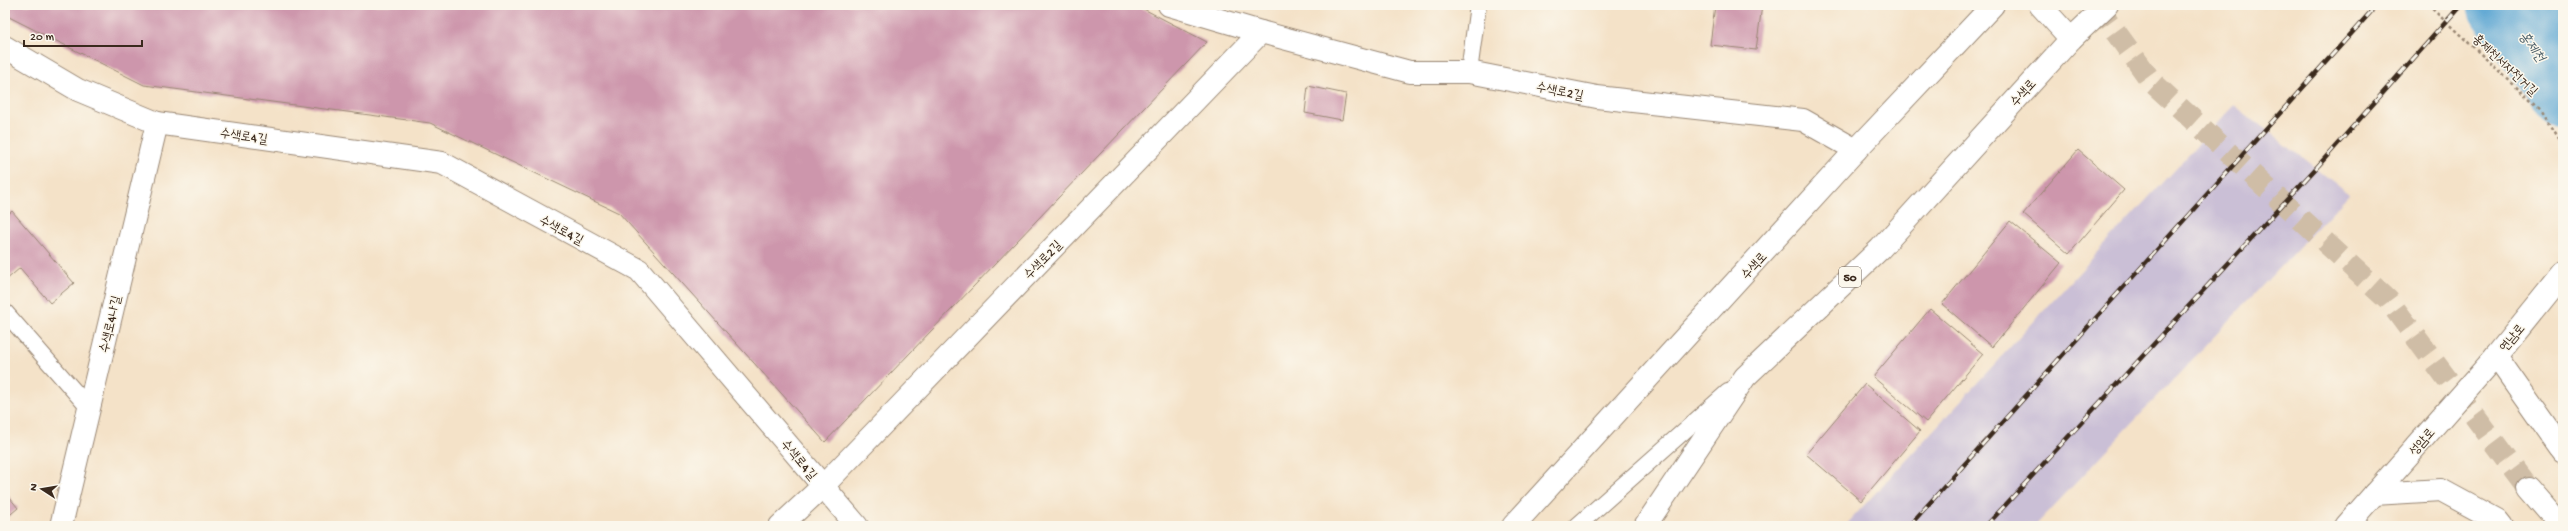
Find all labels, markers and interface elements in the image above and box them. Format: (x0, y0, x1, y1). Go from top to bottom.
scale bar (24, 22, 142, 48)
water label: 홍제천 (2514, 29, 2549, 68)
text: 20 m (30, 31, 55, 45)
street label: 홍제천서자전거길 (2469, 31, 2541, 100)
street label: 수색로 (2008, 77, 2040, 110)
street label: 수색로2길 (1534, 80, 1585, 104)
street label: 수색로4길 (219, 127, 268, 148)
street label: 수색로4길 (536, 213, 586, 249)
street label: 수색로2길 (1022, 238, 1066, 283)
street label: 수색로 (1739, 250, 1771, 283)
road number: 50 (1839, 267, 1861, 287)
street label: 수색로4나길 (98, 294, 125, 355)
street label: 연남로 (2497, 322, 2529, 355)
street label: 성암로 (2407, 426, 2439, 459)
street label: 수색로4길 (777, 437, 819, 484)
north arrow (22, 469, 62, 509)
text: N (28, 483, 41, 492)

